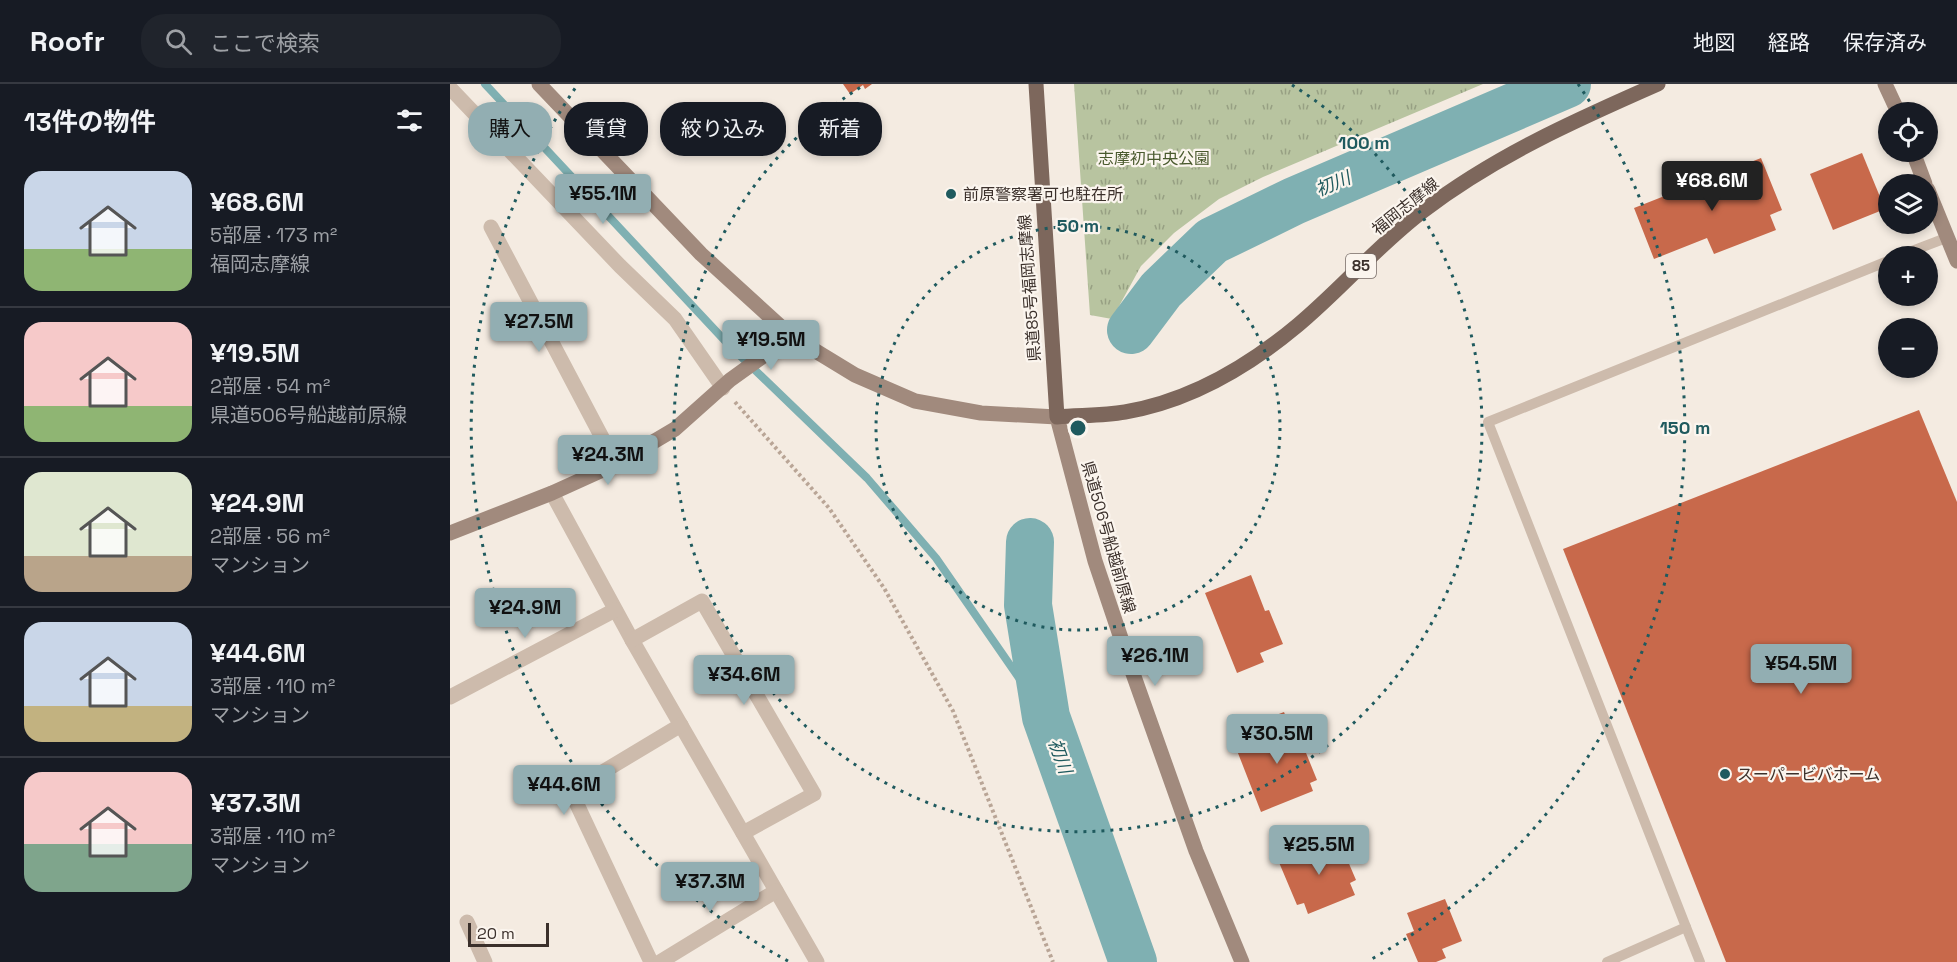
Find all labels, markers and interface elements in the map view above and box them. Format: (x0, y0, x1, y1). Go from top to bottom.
search box (141, 14, 561, 68)
text: Roofr (30, 23, 105, 59)
icon: search (162, 25, 195, 58)
text: ここで検索 (210, 29, 320, 57)
text: 地図 (1693, 29, 1735, 56)
text: 経路 (1768, 29, 1810, 56)
text: 保存済み (1843, 29, 1927, 56)
chip: 購入 (468, 102, 552, 156)
chip: 賃貸 (564, 102, 648, 156)
chip: 絞り込み (660, 102, 786, 156)
chip: 新着 (798, 102, 882, 156)
map controls (1878, 102, 1938, 378)
button: locate (1878, 102, 1938, 162)
icon: filters (393, 104, 426, 137)
text: 13件の物件 (24, 105, 156, 139)
text: 100 m (1338, 131, 1390, 154)
park label: 志摩初中央公園 (1098, 148, 1210, 169)
pin: ¥68.6M (1663, 161, 1761, 212)
water label: 初川 (1312, 165, 1356, 201)
text: ¥68.6M (1676, 167, 1748, 193)
street label: 福岡志摩線 (1368, 173, 1443, 240)
pin: ¥55.1M (554, 174, 652, 225)
button: layers (1878, 174, 1938, 234)
text: ¥55.1M (569, 180, 637, 206)
place label: 前原警察署可也駐在所 (963, 184, 1123, 205)
text: ¥68.6M (210, 185, 304, 219)
marker: 前原警察署可也駐在所 (944, 187, 958, 201)
icon: home (72, 195, 144, 267)
street label: 県道85号福岡志摩線 (1014, 214, 1045, 362)
text: 50 m (1057, 214, 1099, 237)
text: 5部屋 · 173 m² (210, 222, 337, 248)
button: + (1878, 246, 1938, 306)
text: 福岡志摩線 (210, 251, 310, 277)
road number: 85 (1346, 254, 1376, 278)
pin: ¥27.5M (490, 302, 588, 353)
text: ¥27.5M (504, 308, 574, 334)
button: − (1878, 318, 1938, 378)
pin: ¥19.5M (722, 320, 820, 371)
text: ¥19.5M (736, 326, 806, 352)
text: ¥19.5M (210, 336, 300, 370)
icon: home (72, 346, 144, 418)
text: 2部屋 · 54 m² (210, 373, 330, 399)
text: 県道506号船越前原線 (210, 402, 407, 428)
text: 150 m (1660, 416, 1710, 439)
centre of rings (1068, 418, 1088, 438)
pin: ¥24.3M (559, 435, 657, 486)
text: ¥24.3M (572, 441, 644, 467)
street label: 県道506号船越前原線 (1077, 458, 1140, 616)
text: ¥24.9M (210, 486, 304, 520)
icon: home (72, 496, 144, 568)
text: 2部屋 · 56 m² (210, 523, 330, 549)
text: マンション (210, 552, 310, 578)
pin: ¥24.9M (476, 588, 574, 639)
text: ¥24.9M (489, 594, 561, 620)
text: ¥44.6M (210, 636, 306, 670)
pin: ¥26.1M (1106, 636, 1204, 687)
text: ¥26.1M (1121, 642, 1189, 668)
pin: ¥54.5M (1752, 644, 1850, 695)
icon: home (72, 646, 144, 718)
text: ¥54.5M (1765, 650, 1837, 676)
pin: ¥34.6M (695, 655, 793, 706)
text: ¥34.6M (707, 661, 781, 687)
text: 3部屋 · 110 m² (210, 673, 335, 699)
text: マンション (210, 702, 310, 728)
pin: ¥30.5M (1228, 714, 1326, 765)
text: ¥30.5M (1241, 720, 1313, 746)
water label: 初川 (1044, 735, 1078, 779)
place label: スーパービバホーム (1737, 764, 1880, 785)
pin: ¥44.6M (515, 765, 613, 816)
marker: スーパービバホーム (1718, 767, 1732, 781)
text: ¥44.6M (527, 771, 601, 797)
text: ¥37.3M (210, 786, 301, 820)
icon: home (72, 796, 144, 868)
text: 3部屋 · 110 m² (210, 823, 335, 849)
pin: ¥25.5M (1270, 825, 1368, 876)
text: ¥25.5M (1283, 831, 1355, 857)
text: マンション (210, 852, 310, 878)
pin: ¥37.3M (661, 862, 759, 913)
text: ¥37.3M (675, 868, 745, 894)
scale bar (468, 920, 549, 948)
text: 20 m (477, 923, 515, 944)

